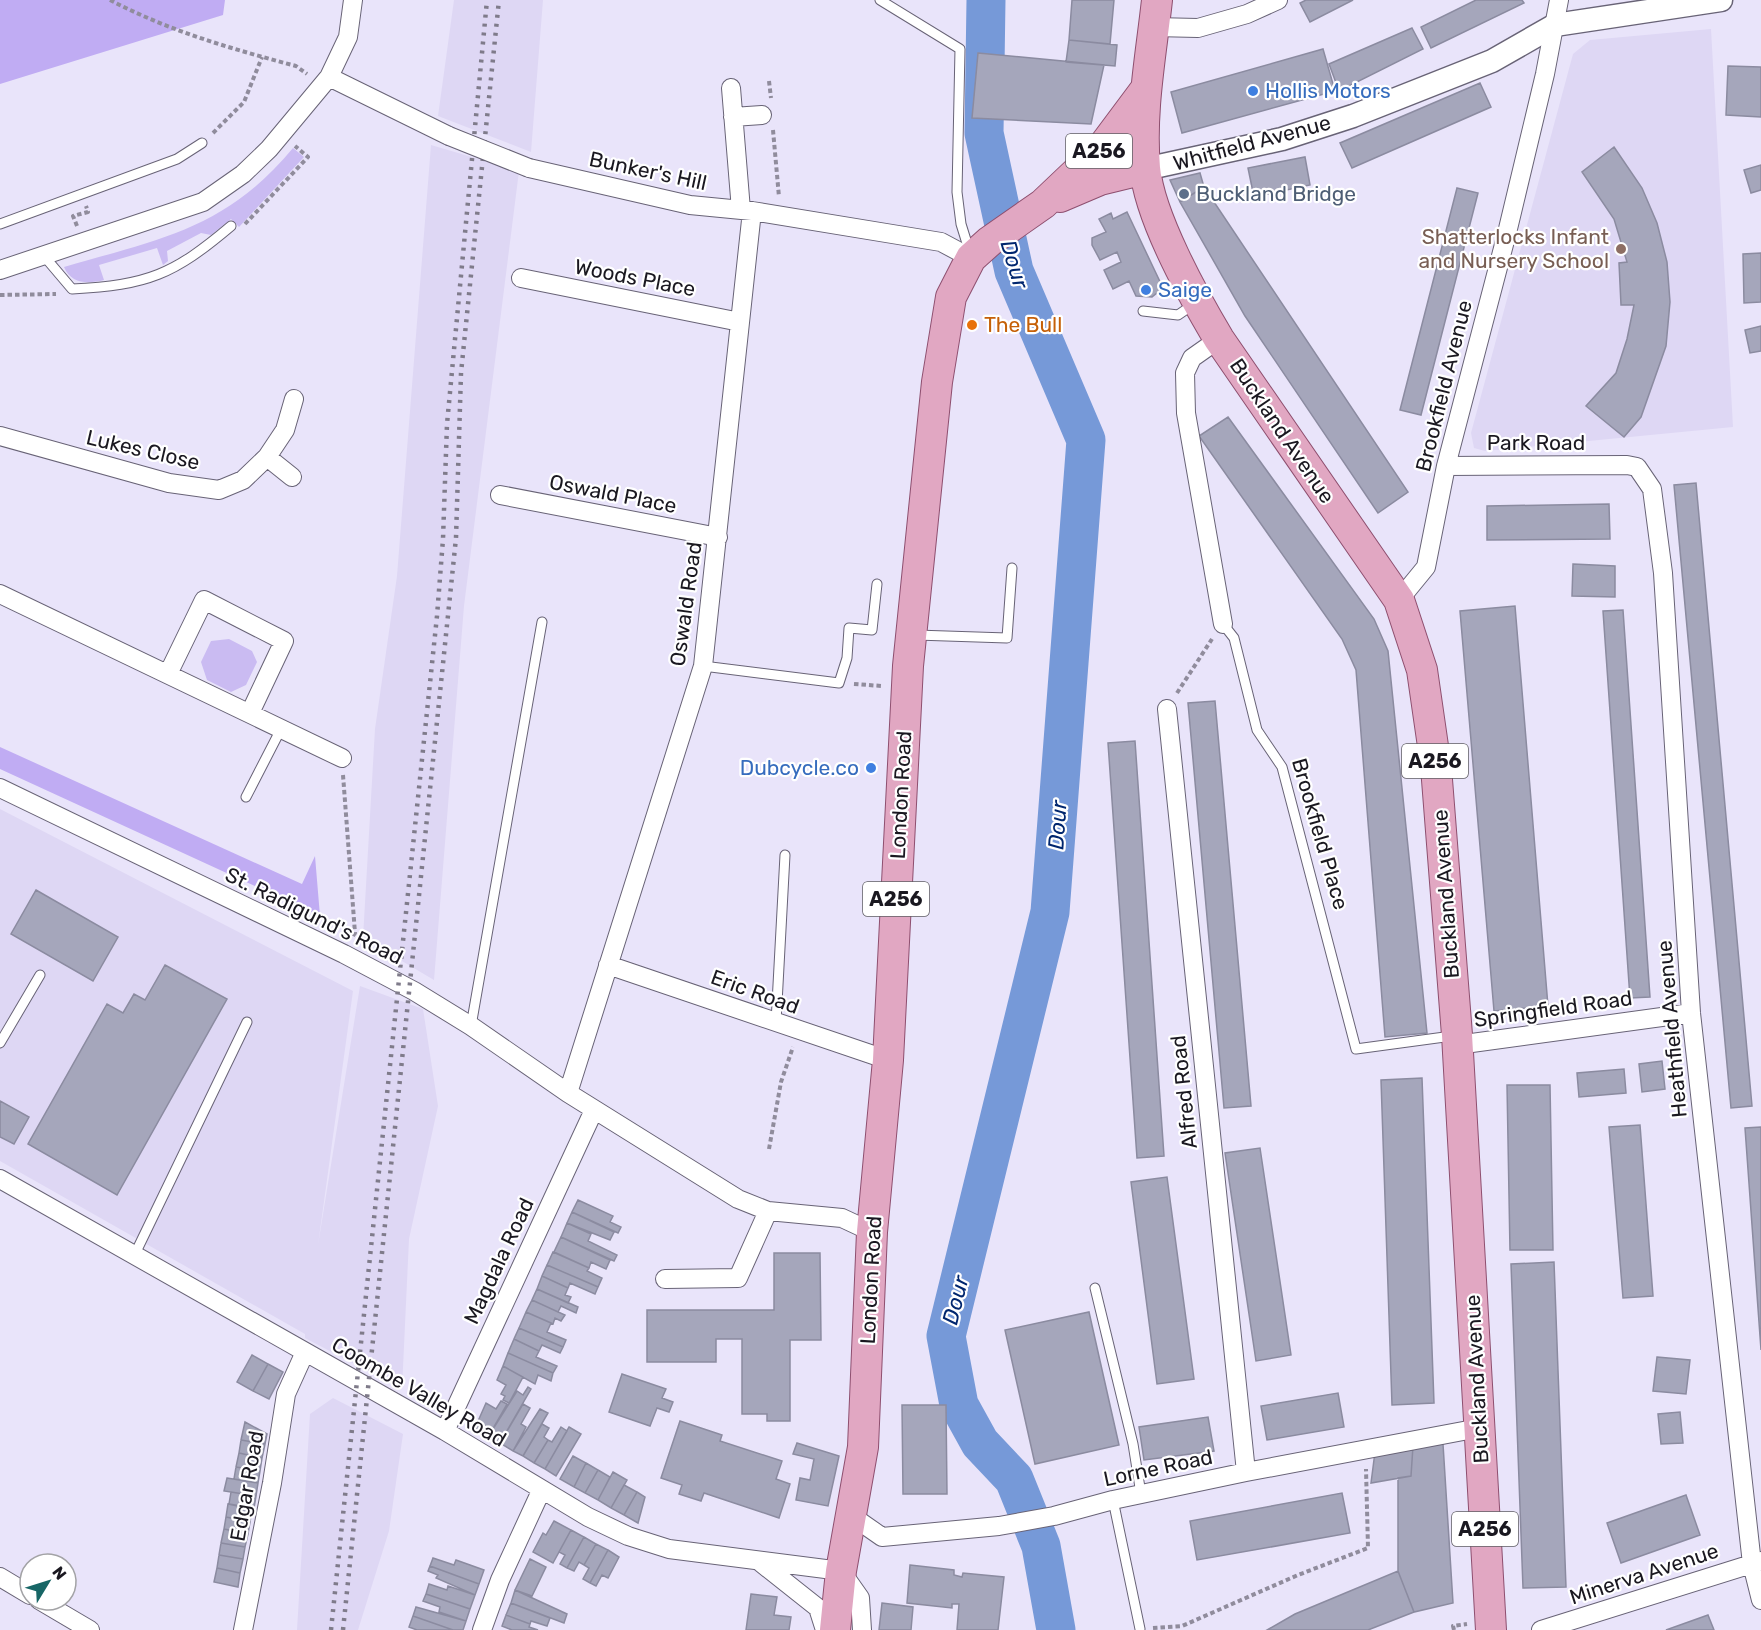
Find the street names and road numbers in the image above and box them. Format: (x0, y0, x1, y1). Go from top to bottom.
street label: Whitfield Avenue (1170, 109, 1333, 176)
road number: A256 (1066, 134, 1132, 168)
street label: Bunker's Hill (587, 146, 709, 195)
street label: Woods Place (573, 254, 698, 301)
street label: Brookfield Avenue (1410, 298, 1477, 474)
street label: Buckland Avenue (1225, 354, 1340, 508)
street label: Lukes Close (84, 424, 202, 475)
street label: Park Road (1487, 430, 1585, 455)
street label: Oswald Place (547, 469, 679, 518)
street label: Oswald Road (664, 540, 707, 668)
street label: London Road (885, 730, 916, 860)
road number: A256 (1402, 744, 1468, 778)
street label: Brookfield Place (1287, 755, 1354, 912)
street label: Buckland Avenue (1427, 809, 1464, 979)
street label: St. Radigund's Road (221, 862, 407, 969)
road number: A256 (863, 882, 929, 916)
street label: Heathfield Avenue (1651, 939, 1692, 1119)
street label: Eric Road (708, 964, 803, 1019)
street label: Springfield Road (1472, 985, 1634, 1032)
street label: Alfred Road (1165, 1034, 1202, 1150)
street label: Magdala Road (458, 1194, 539, 1328)
street label: London Road (855, 1215, 886, 1345)
street label: Buckland Avenue (1460, 1294, 1493, 1464)
street label: Coombe Valley Road (328, 1331, 511, 1452)
street label: Edgar Road (225, 1429, 269, 1543)
street label: Lorne Road (1101, 1444, 1215, 1491)
road number: A256 (1452, 1512, 1518, 1546)
street label: Minerva Avenue (1566, 1538, 1721, 1609)

